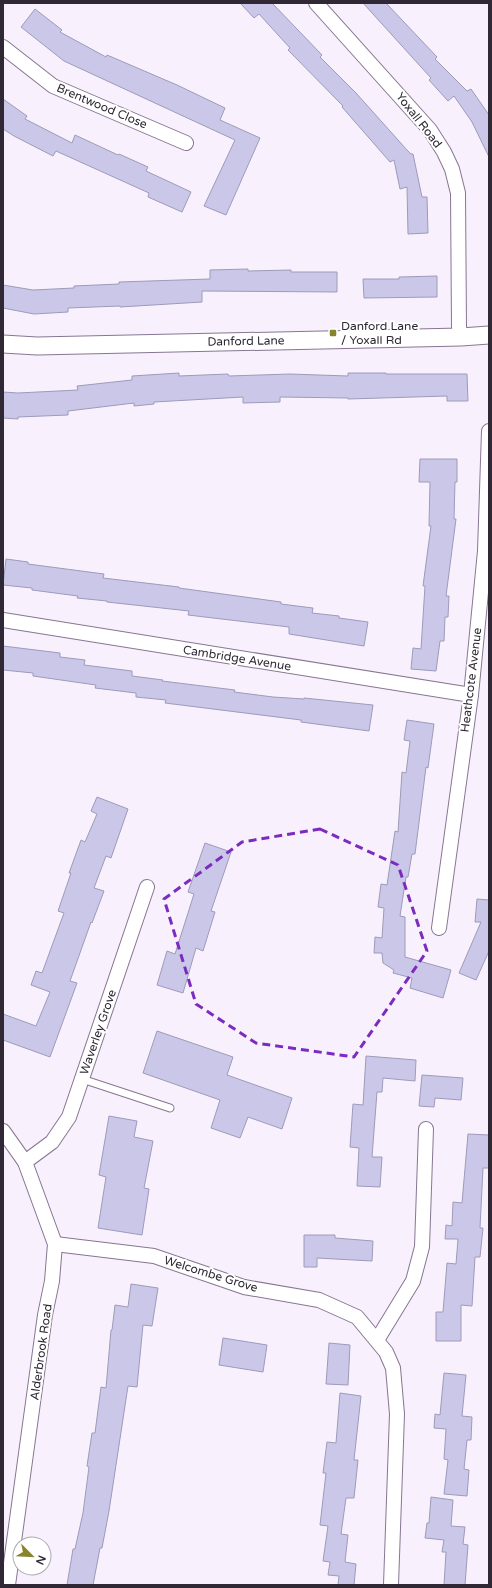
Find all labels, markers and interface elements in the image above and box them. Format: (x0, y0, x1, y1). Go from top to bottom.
street label: Brentwood Close (55, 81, 150, 131)
street label: Yoxall Road (393, 90, 445, 150)
place label: Danford Lane / Yoxall Rd (341, 319, 418, 347)
marker: Danford Lane / Yoxall Rd (328, 328, 338, 338)
street label: Danford Lane (207, 333, 285, 349)
street label: Heathcote Avenue (458, 627, 484, 733)
street label: Cambridge Avenue (182, 643, 292, 673)
street label: Waverley Grove (77, 987, 119, 1076)
street label: Welcombe Grove (162, 1253, 260, 1295)
street label: Alderbrook Road (27, 1303, 55, 1401)
north arrow (12, 1536, 52, 1576)
text: N (33, 1553, 48, 1567)

